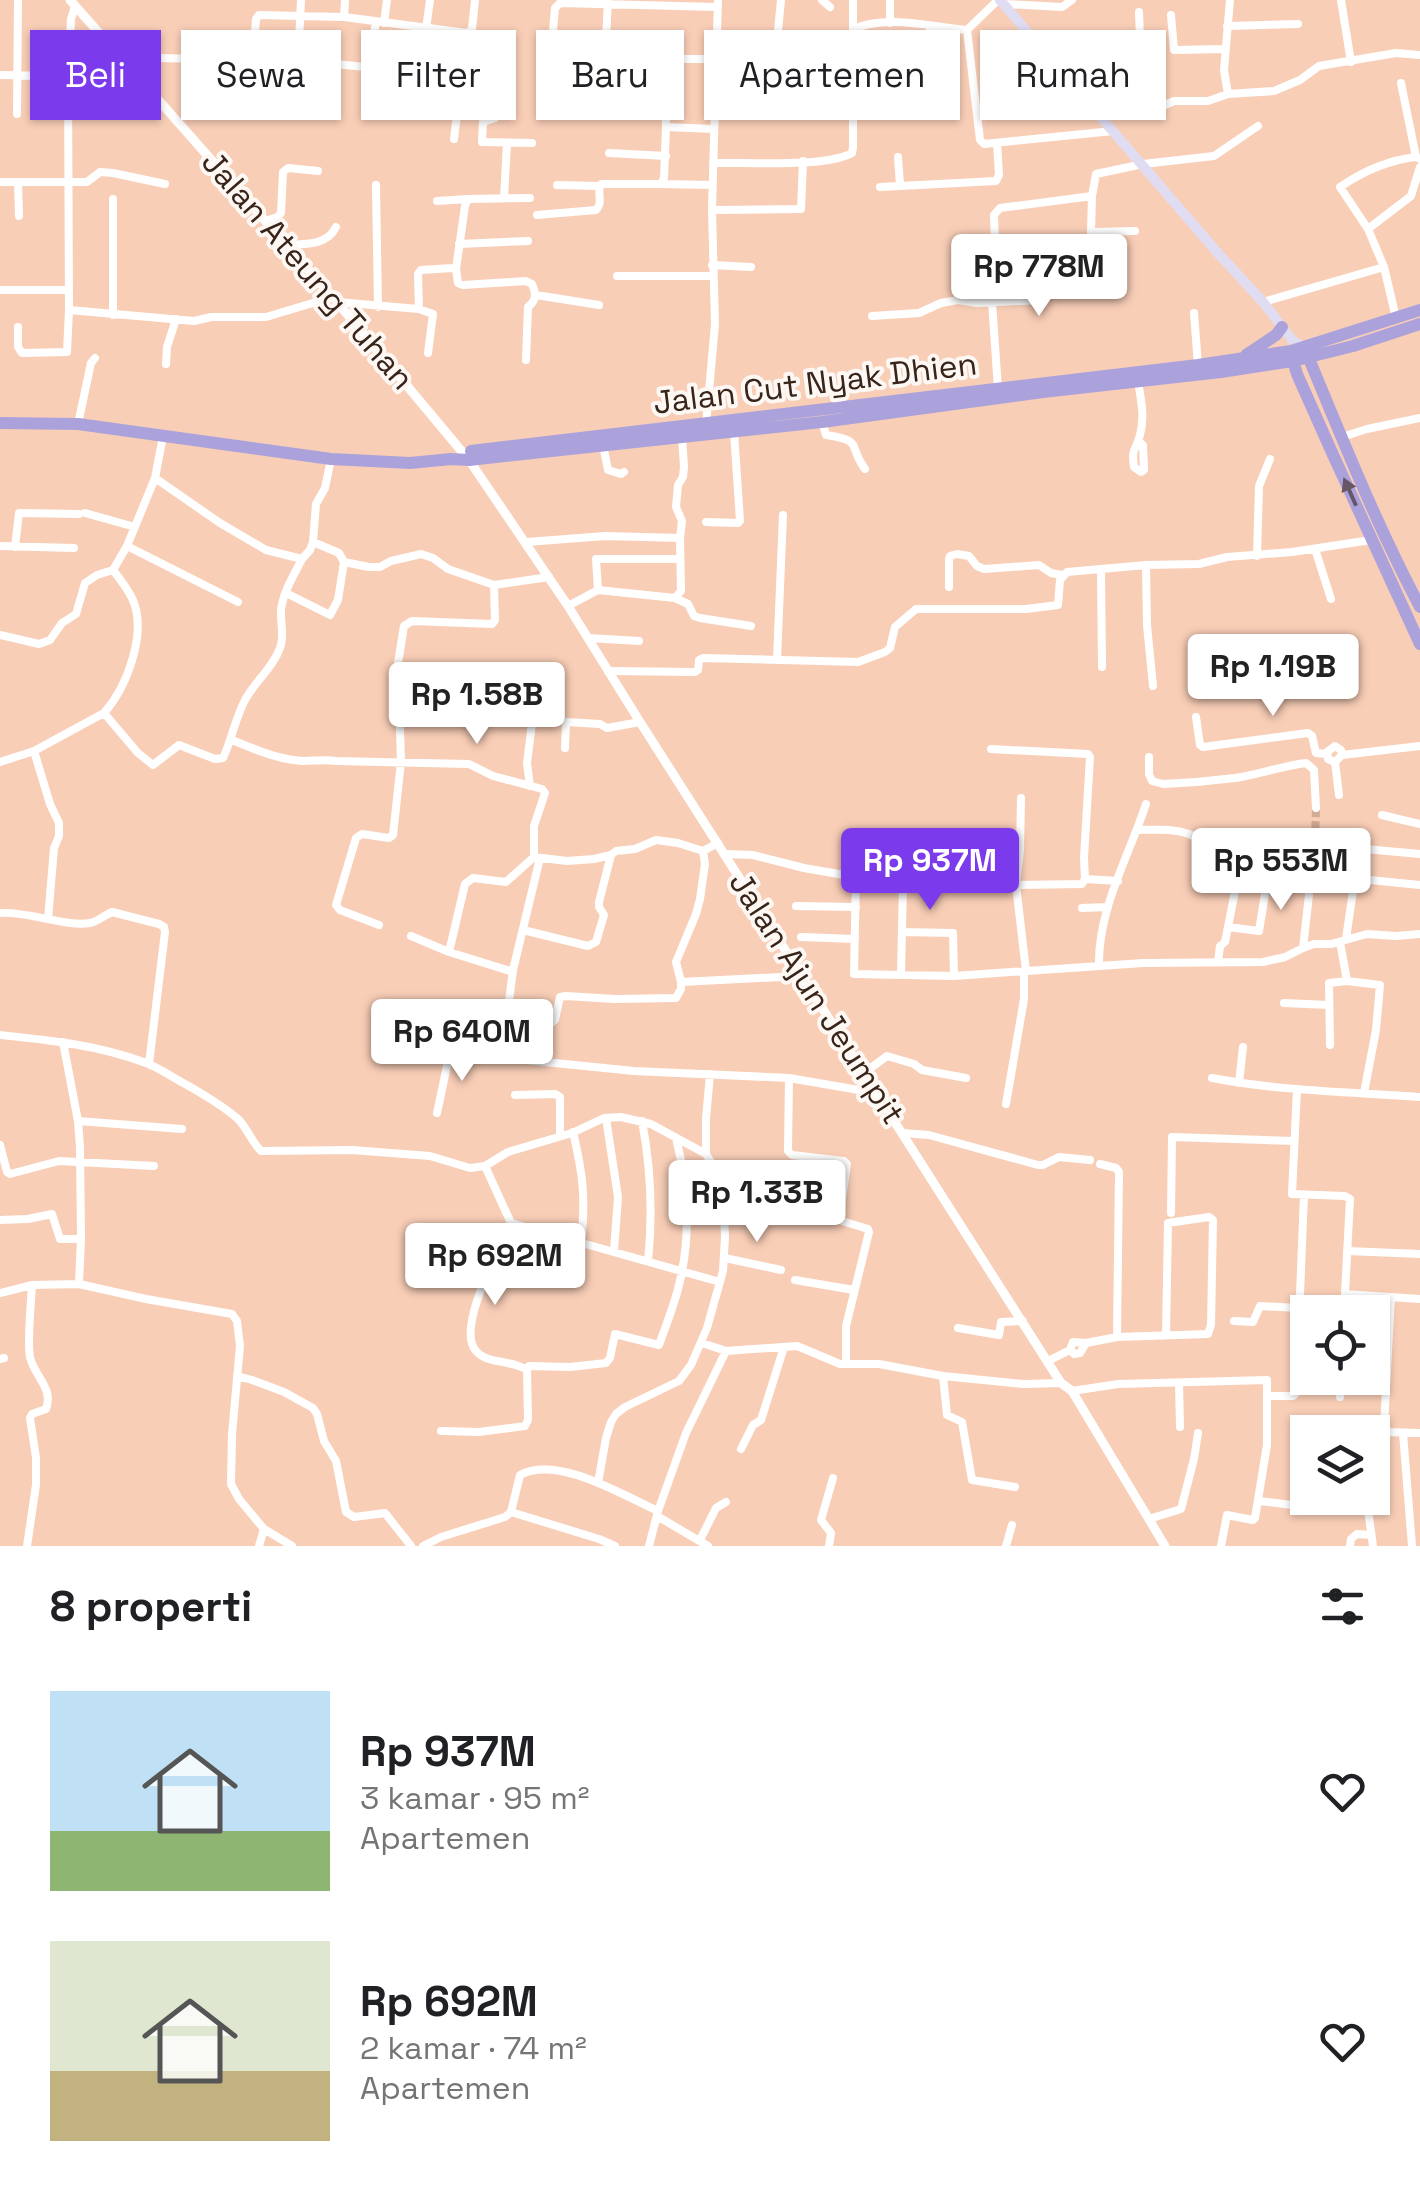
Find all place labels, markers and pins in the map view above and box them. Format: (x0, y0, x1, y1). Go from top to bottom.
pin: Rp 778M (947, 234, 1131, 319)
pin: Rp 1.19B (1170, 634, 1376, 719)
pin: Rp 1.58B (374, 662, 580, 747)
pin: Rp 937M (838, 828, 1022, 913)
pin: Rp 553M (1189, 828, 1373, 913)
pin: Rp 640M (370, 999, 554, 1084)
pin: Rp 1.33B (654, 1160, 860, 1245)
pin: Rp 692M (403, 1223, 587, 1308)

